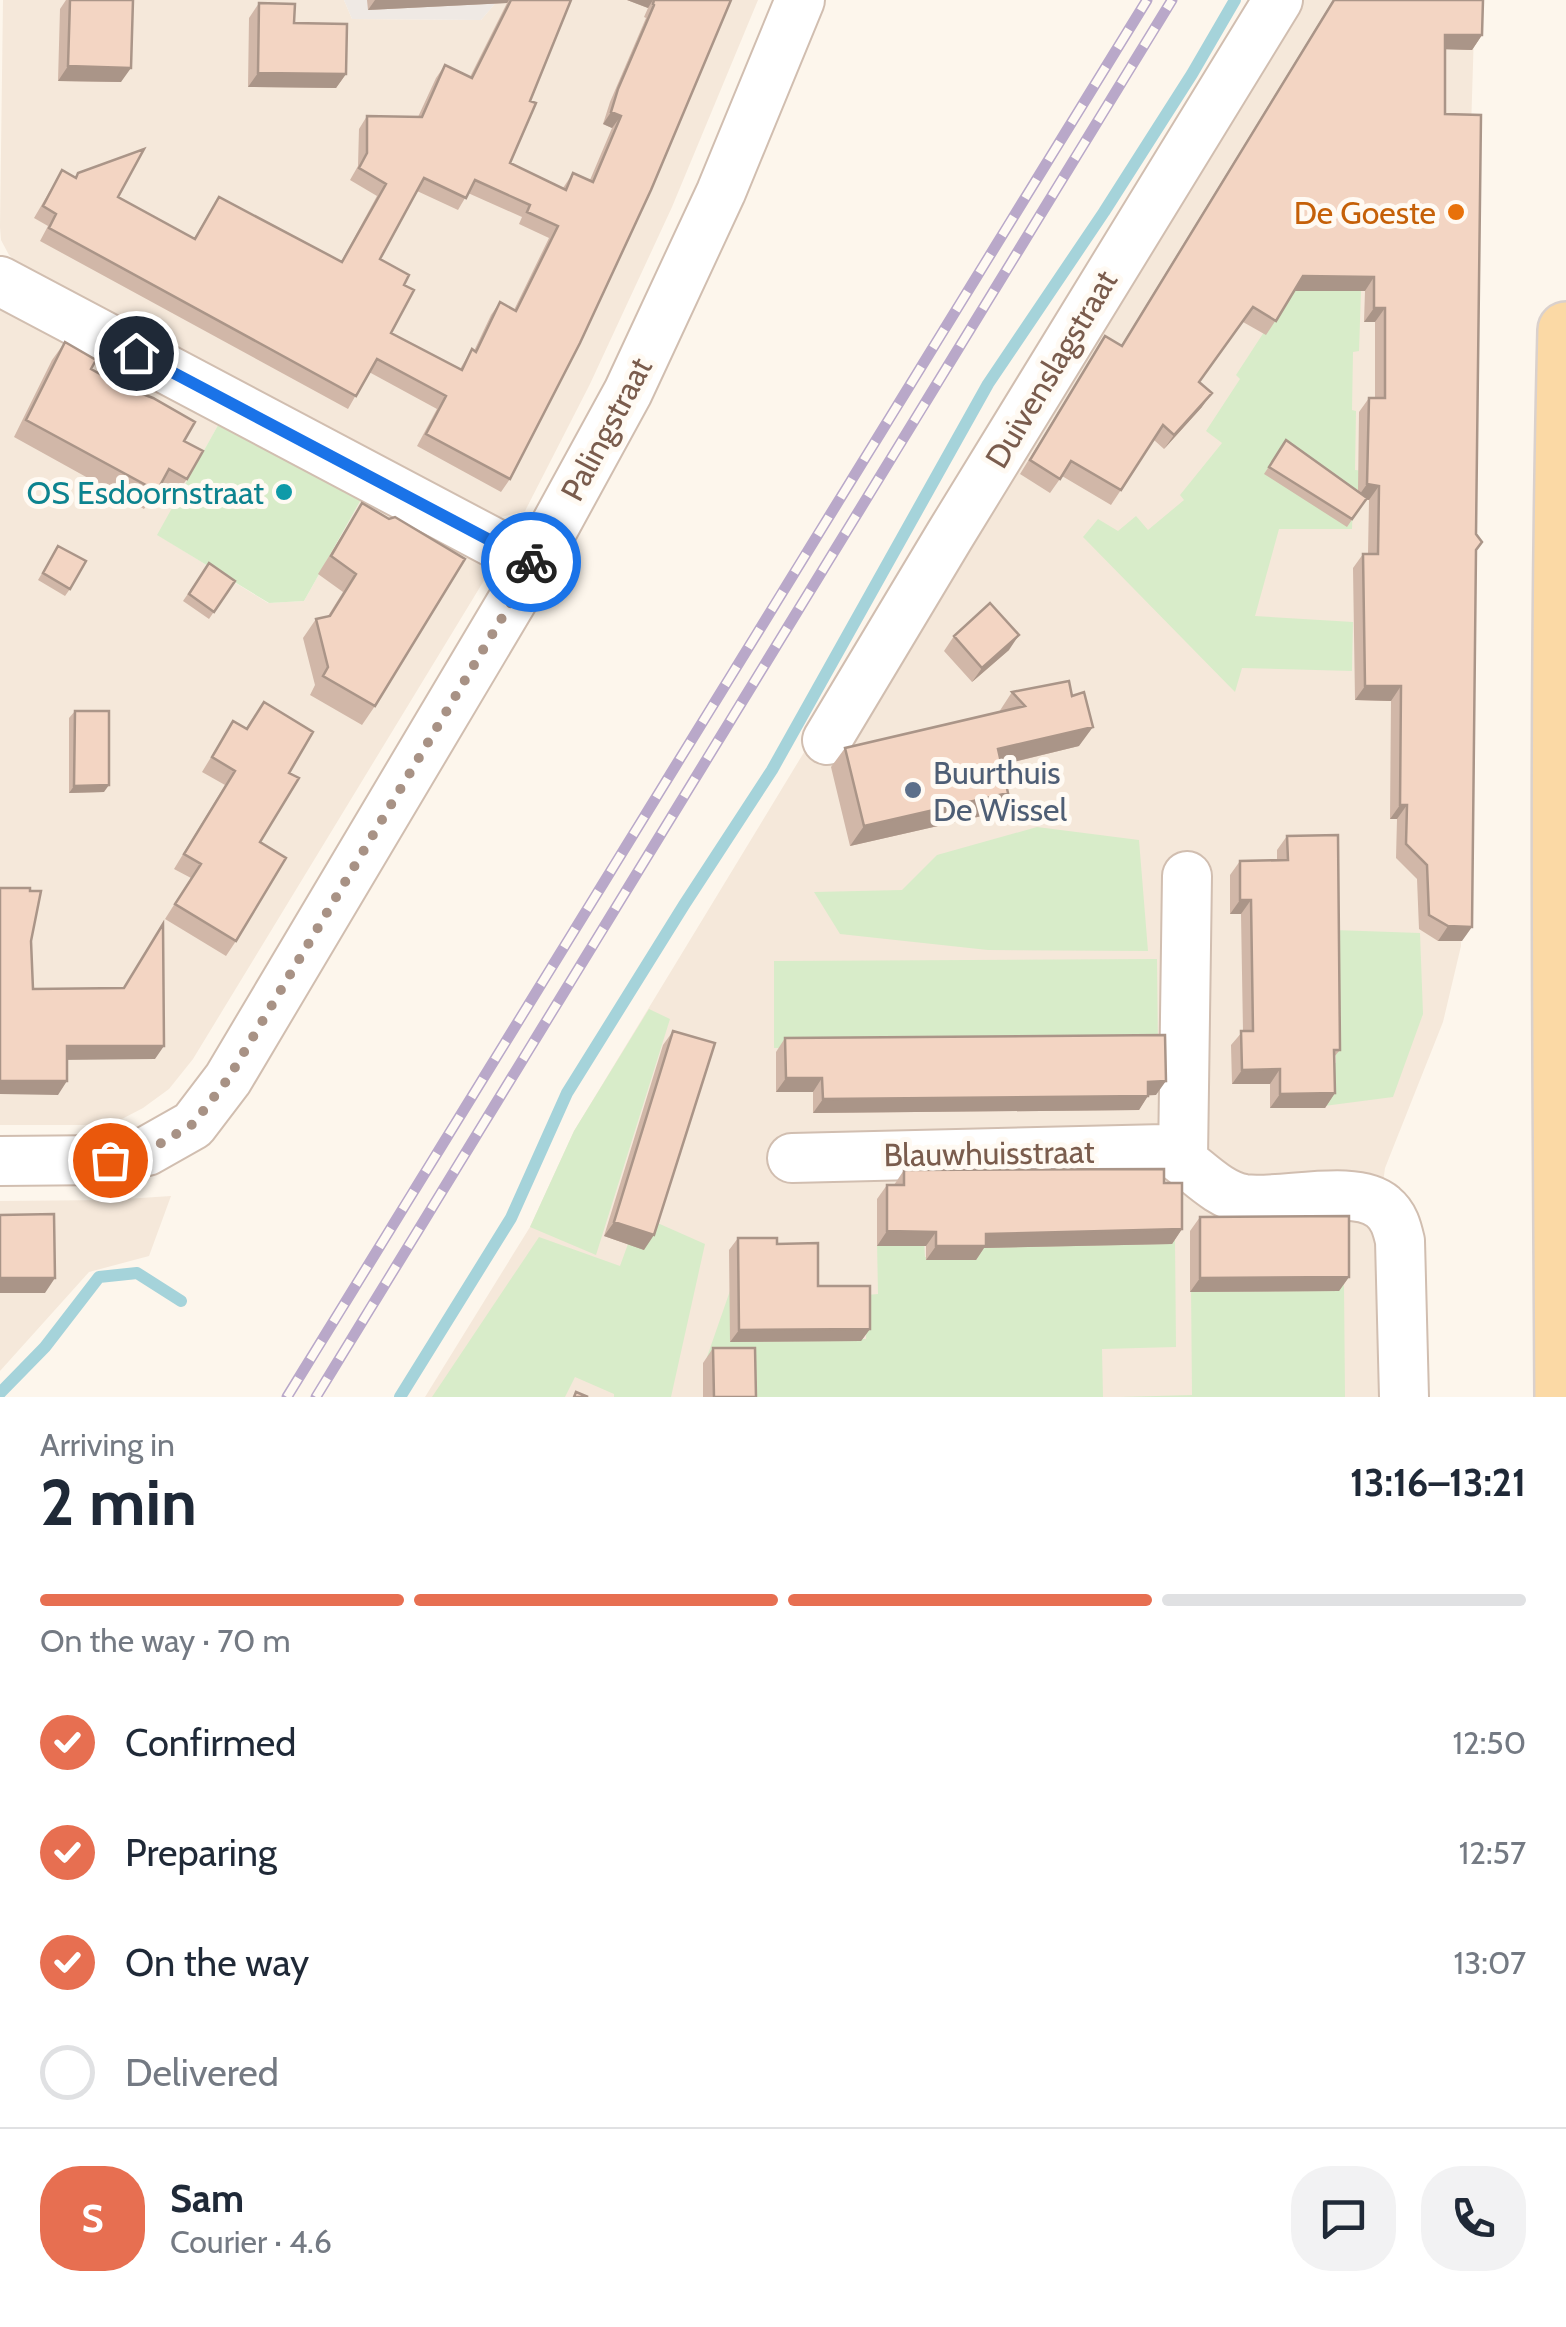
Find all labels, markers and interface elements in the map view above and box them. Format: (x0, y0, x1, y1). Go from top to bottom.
place label: De Goeste (1294, 193, 1436, 232)
marker: De Goeste (1445, 201, 1467, 223)
street label: Duivenslagstraat (977, 263, 1125, 475)
pin (94, 311, 179, 396)
icon: home (109, 326, 164, 381)
street label: Palingstraat (552, 351, 660, 507)
place label: OS Esdoornstraat (27, 473, 264, 512)
marker: OS Esdoornstraat (273, 481, 295, 503)
courier (481, 512, 581, 612)
icon: bike (504, 535, 559, 590)
place label: Buurthuis De Wissel (933, 753, 1067, 829)
marker: Buurthuis De Wissel (902, 779, 924, 801)
pin (68, 1118, 153, 1203)
street label: Blauwhuisstraat (883, 1132, 1095, 1174)
icon: bag (83, 1133, 138, 1188)
text: Arriving in (40, 1425, 175, 1464)
text: 13:16–13:21 (1350, 1459, 1526, 1506)
text: 2 min (40, 1462, 197, 1541)
text: On the way · 70 m (40, 1621, 291, 1660)
icon: check (40, 1715, 95, 1770)
text: Confirmed (125, 1719, 296, 1766)
text: 12:50 (1452, 1723, 1526, 1762)
icon: check (40, 1825, 95, 1880)
text: Preparing (125, 1829, 277, 1876)
text: 12:57 (1459, 1833, 1526, 1872)
icon: check (40, 1935, 95, 1990)
text: On the way (125, 1939, 309, 1986)
text: 13:07 (1454, 1943, 1526, 1982)
text: Delivered (125, 2049, 279, 2096)
button: chat (1291, 2166, 1396, 2271)
button: phone (1421, 2166, 1526, 2271)
text: Sam (170, 2175, 244, 2222)
text: S (81, 2195, 104, 2242)
text: Courier · 4.6 (170, 2222, 332, 2261)

